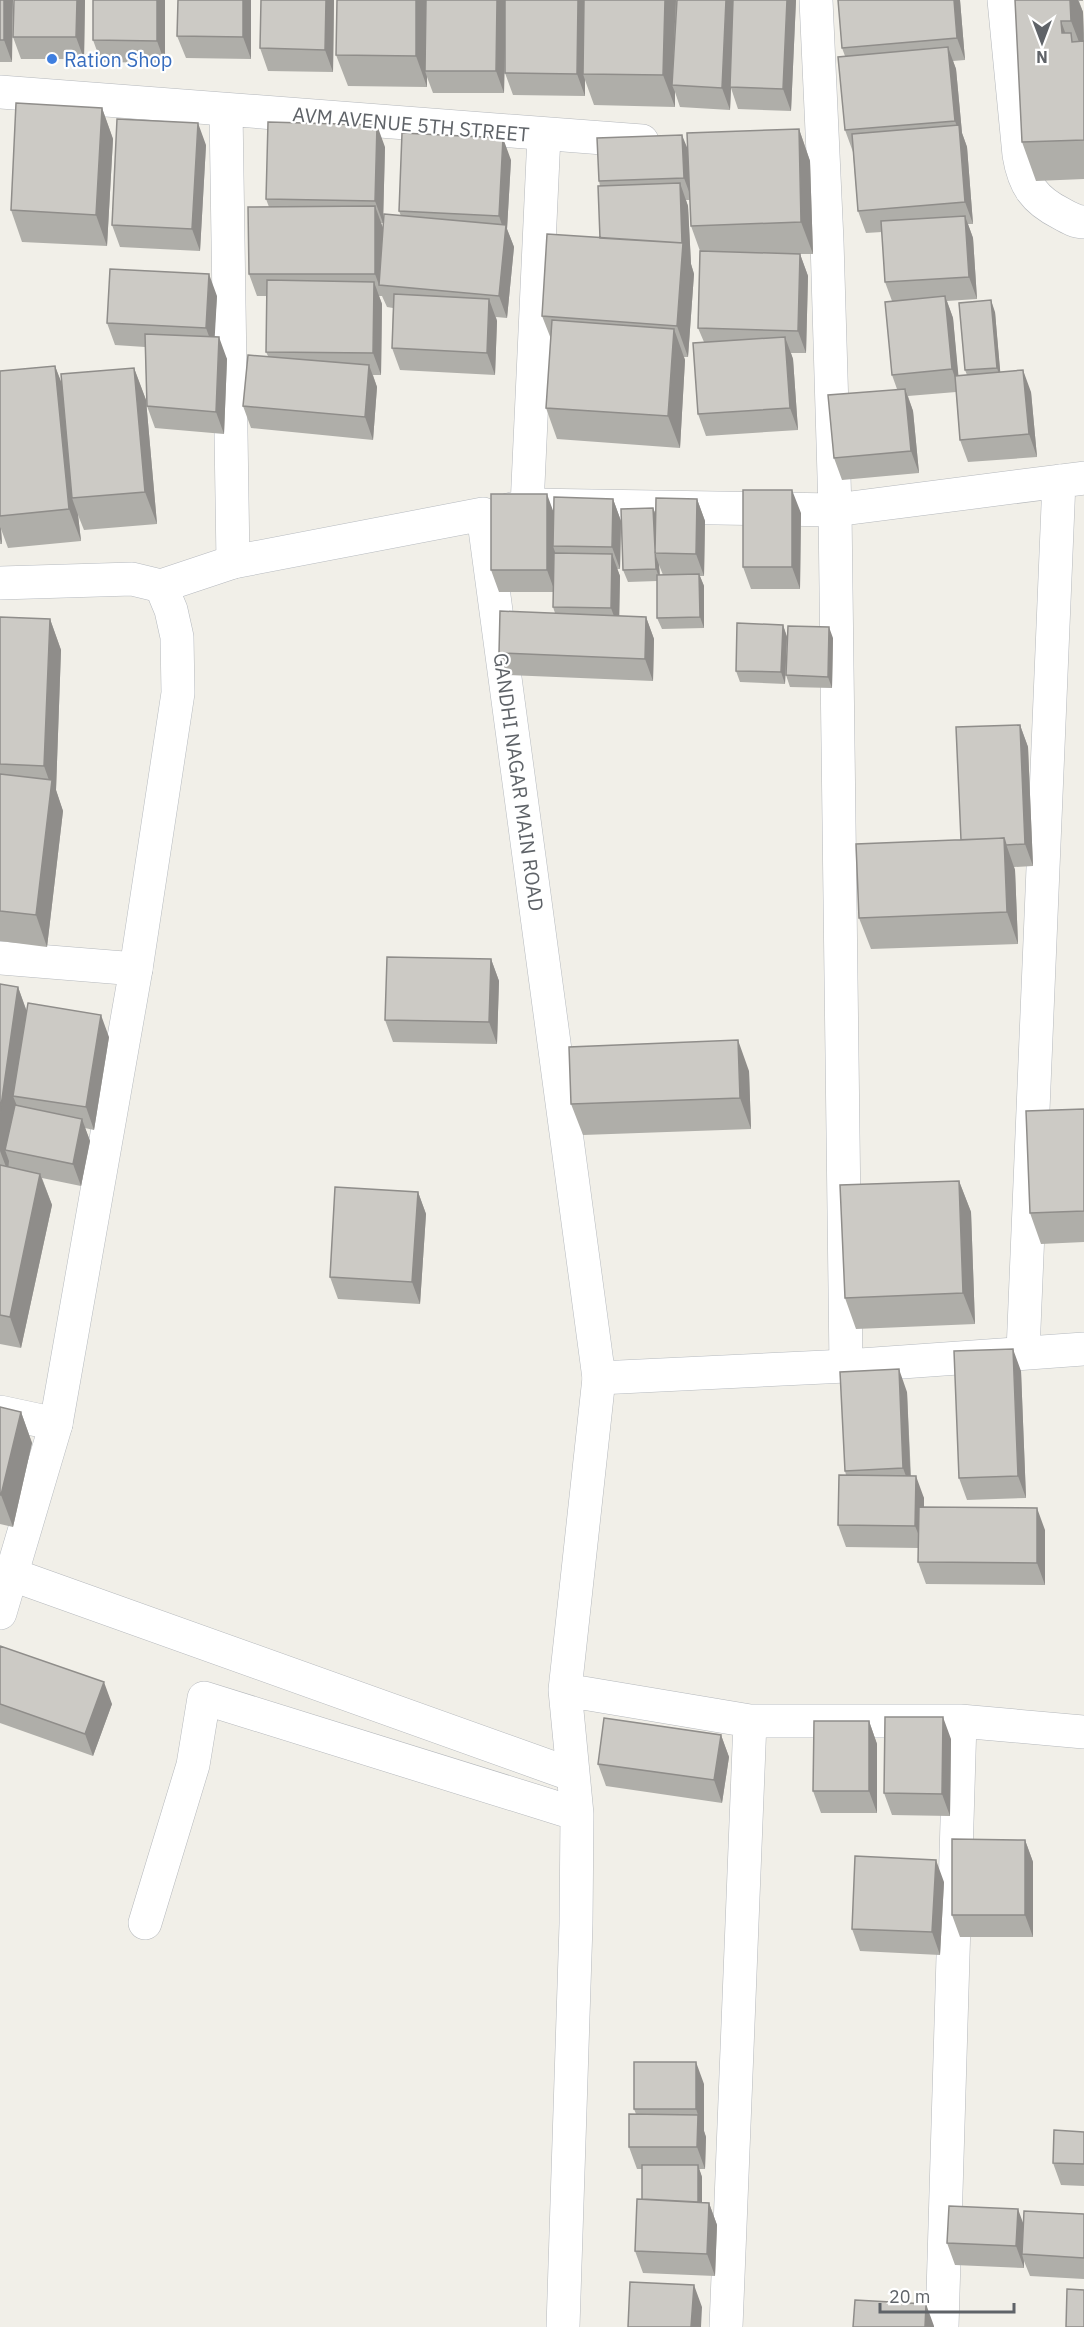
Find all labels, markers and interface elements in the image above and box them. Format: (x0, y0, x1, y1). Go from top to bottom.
north arrow (1012, 12, 1072, 72)
place label: Ration Shop (64, 46, 172, 73)
text: N (1036, 47, 1048, 67)
marker: Ration Shop (45, 52, 59, 66)
street label: AVM AVENUE 5TH STREET (291, 100, 531, 148)
street label: GANDHI NAGAR MAIN ROAD (487, 651, 551, 913)
scale bar (880, 2276, 1014, 2314)
text: 20 m (889, 2285, 931, 2308)

